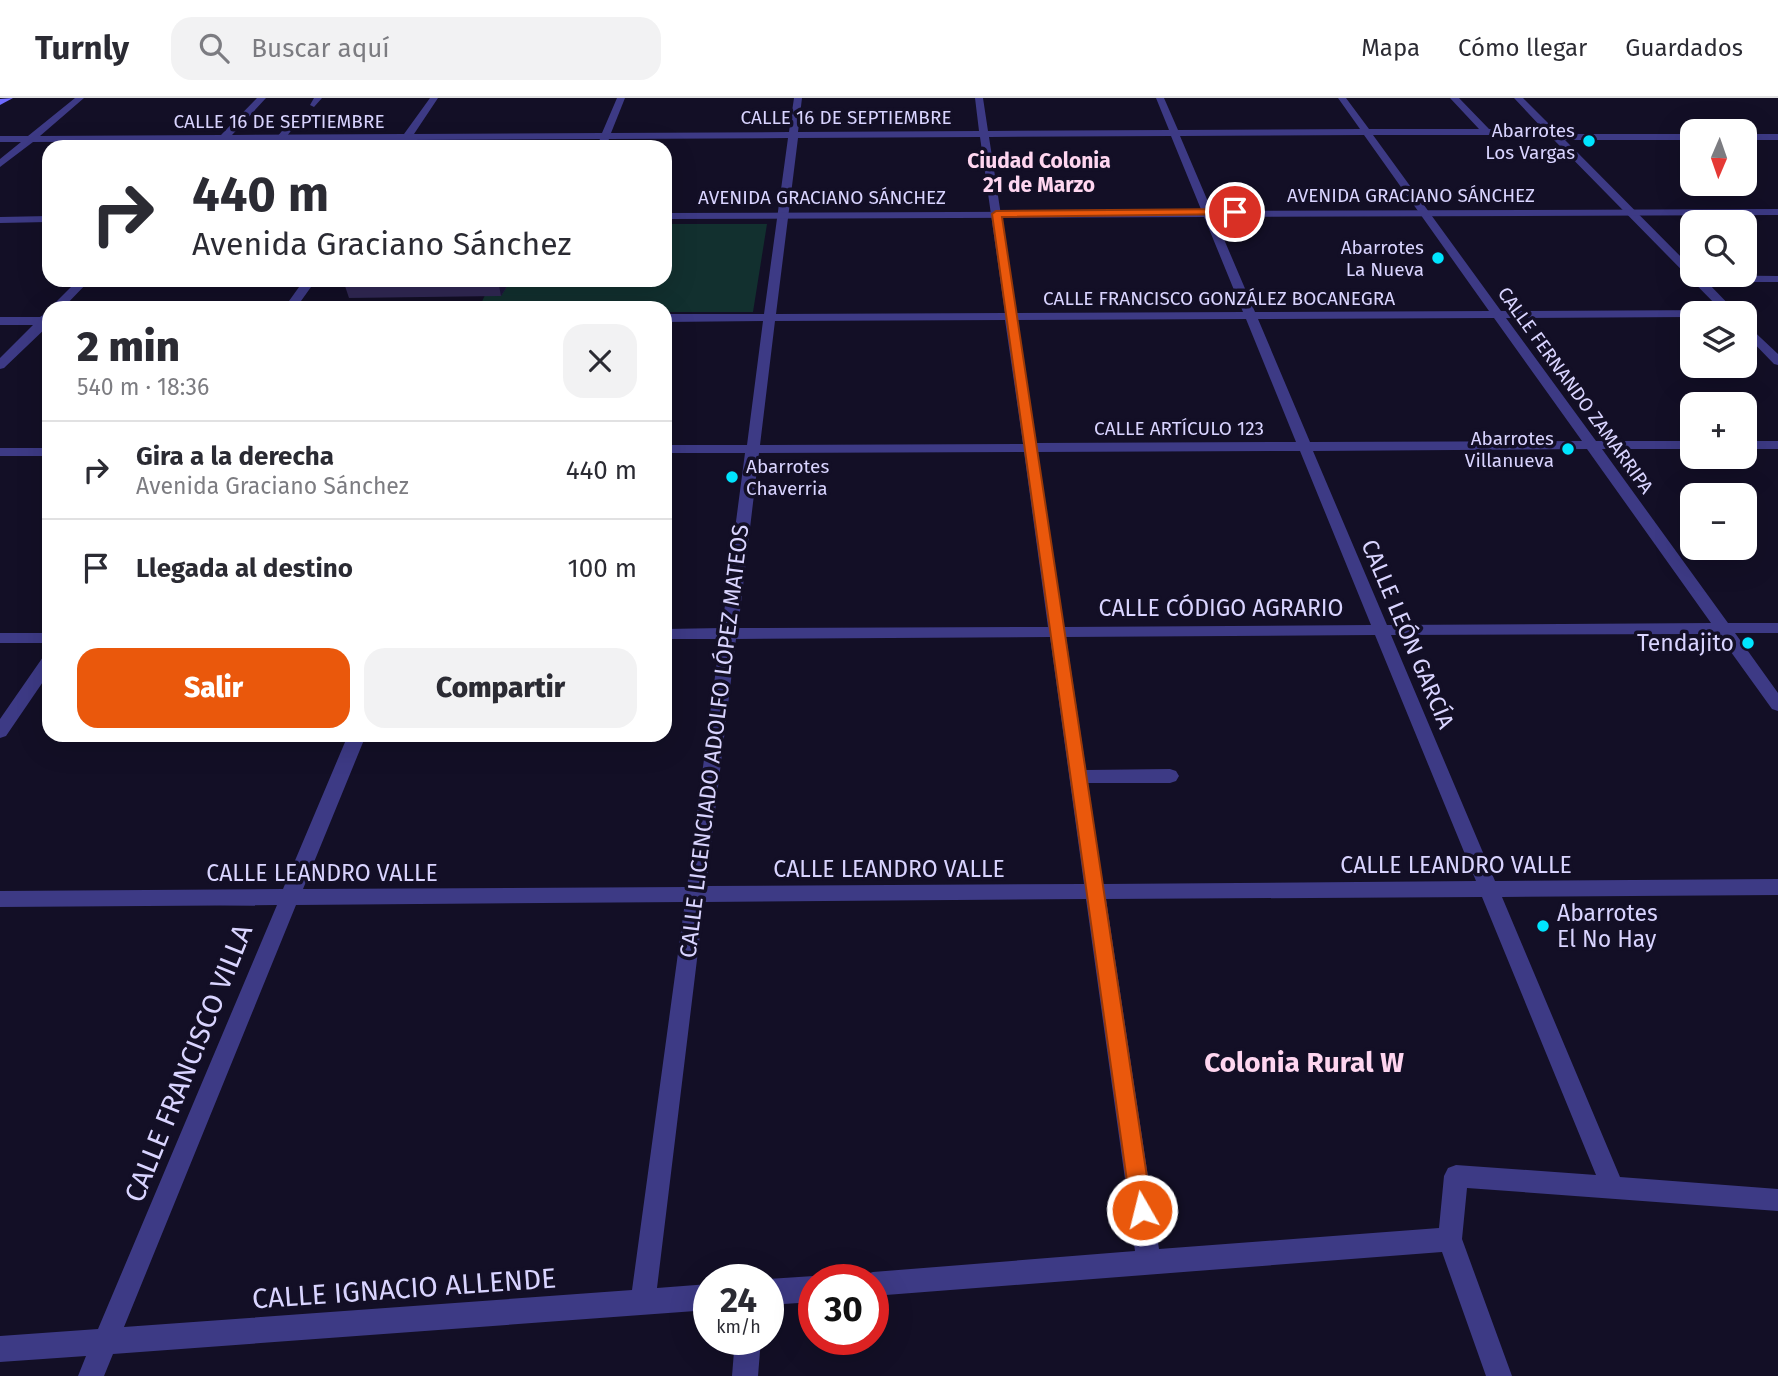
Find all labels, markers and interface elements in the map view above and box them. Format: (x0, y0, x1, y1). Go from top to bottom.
search box (171, 17, 661, 80)
text: Turnly (35, 28, 129, 68)
icon: search (195, 29, 233, 67)
text: Buscar aquí (251, 33, 390, 64)
text: Mapa (1361, 34, 1420, 62)
text: Cómo llegar (1458, 34, 1587, 62)
text: Guardados (1625, 34, 1743, 62)
street label: CALLE 16 DE SEPTIEMBRE (740, 106, 952, 129)
street label: CALLE 16 DE SEPTIEMBRE (173, 110, 385, 133)
place label: Abarrotes Los Vargas (1485, 119, 1575, 164)
north arrow (1680, 119, 1757, 196)
map controls (1680, 119, 1757, 560)
marker: Abarrotes Los Vargas (1581, 133, 1597, 149)
district label: Ciudad Colonia 21 de Marzo (967, 148, 1111, 198)
text: 440 m (192, 165, 329, 224)
icon: right (77, 168, 168, 259)
pin (1205, 182, 1265, 242)
street label: AVENIDA GRACIANO SÁNCHEZ (1287, 184, 1535, 207)
street label: AVENIDA GRACIANO SÁNCHEZ (698, 186, 946, 209)
icon: arrive (1216, 193, 1254, 231)
button: search (1680, 210, 1757, 287)
text: Avenida Graciano Sánchez (192, 225, 572, 263)
place label: Abarrotes La Nueva (1341, 236, 1424, 281)
marker: Abarrotes La Nueva (1430, 250, 1446, 266)
street label: CALLE FERNANDO ZAMARRIPA (1493, 283, 1658, 498)
street label: CALLE FRANCISCO GONZÁLEZ BOCANEGRA (1043, 287, 1395, 310)
button: layers (1680, 301, 1757, 378)
text: 2 min (77, 322, 180, 372)
button: close (563, 324, 637, 398)
text: 540 m · 18:36 (77, 373, 209, 401)
button: + (1680, 392, 1757, 469)
street label: CALLE ARTÍCULO 123 (1094, 417, 1264, 440)
place label: Abarrotes Villanueva (1465, 427, 1554, 472)
text: Gira a la derecha (136, 441, 334, 472)
marker: Abarrotes Villanueva (1560, 441, 1576, 457)
icon: right (77, 451, 115, 489)
text: 440 m (566, 455, 637, 486)
place label: Abarrotes Chaverria (746, 455, 829, 500)
marker: Abarrotes Chaverria (724, 469, 740, 485)
text: Avenida Graciano Sánchez (136, 472, 409, 500)
button: − (1680, 483, 1757, 560)
street label: CALLE LICENCIADO ADOLFO LÓPEZ MATEOS (673, 522, 755, 959)
street label: CALLE LEÓN GARCÍA (1355, 535, 1462, 734)
icon: arrive (77, 549, 115, 587)
text: Llegada al destino (136, 553, 353, 584)
text: 100 m (568, 553, 637, 584)
street label: CALLE CÓDIGO AGRARIO (1099, 593, 1344, 622)
place label: Tendajito (1637, 629, 1734, 657)
marker: Tendajito (1740, 635, 1756, 651)
button: Salir (77, 648, 350, 728)
button: Compartir (364, 648, 637, 728)
street label: CALLE LEANDRO VALLE (1340, 851, 1572, 879)
street label: CALLE LEANDRO VALLE (773, 855, 1005, 883)
street label: CALLE LEANDRO VALLE (206, 859, 438, 887)
place label: Abarrotes El No Hay (1557, 899, 1658, 953)
marker: Abarrotes El No Hay (1535, 918, 1551, 934)
street label: CALLE FRANCISCO VILLA (118, 919, 259, 1207)
district label: Colonia Rural W (1204, 1046, 1404, 1079)
position arrow (1105, 1173, 1179, 1247)
street label: CALLE IGNACIO ALLENDE (251, 1261, 557, 1316)
speed limit sign: 30 (798, 1264, 889, 1355)
text: 24 (720, 1279, 757, 1321)
text: km/h (716, 1316, 761, 1338)

